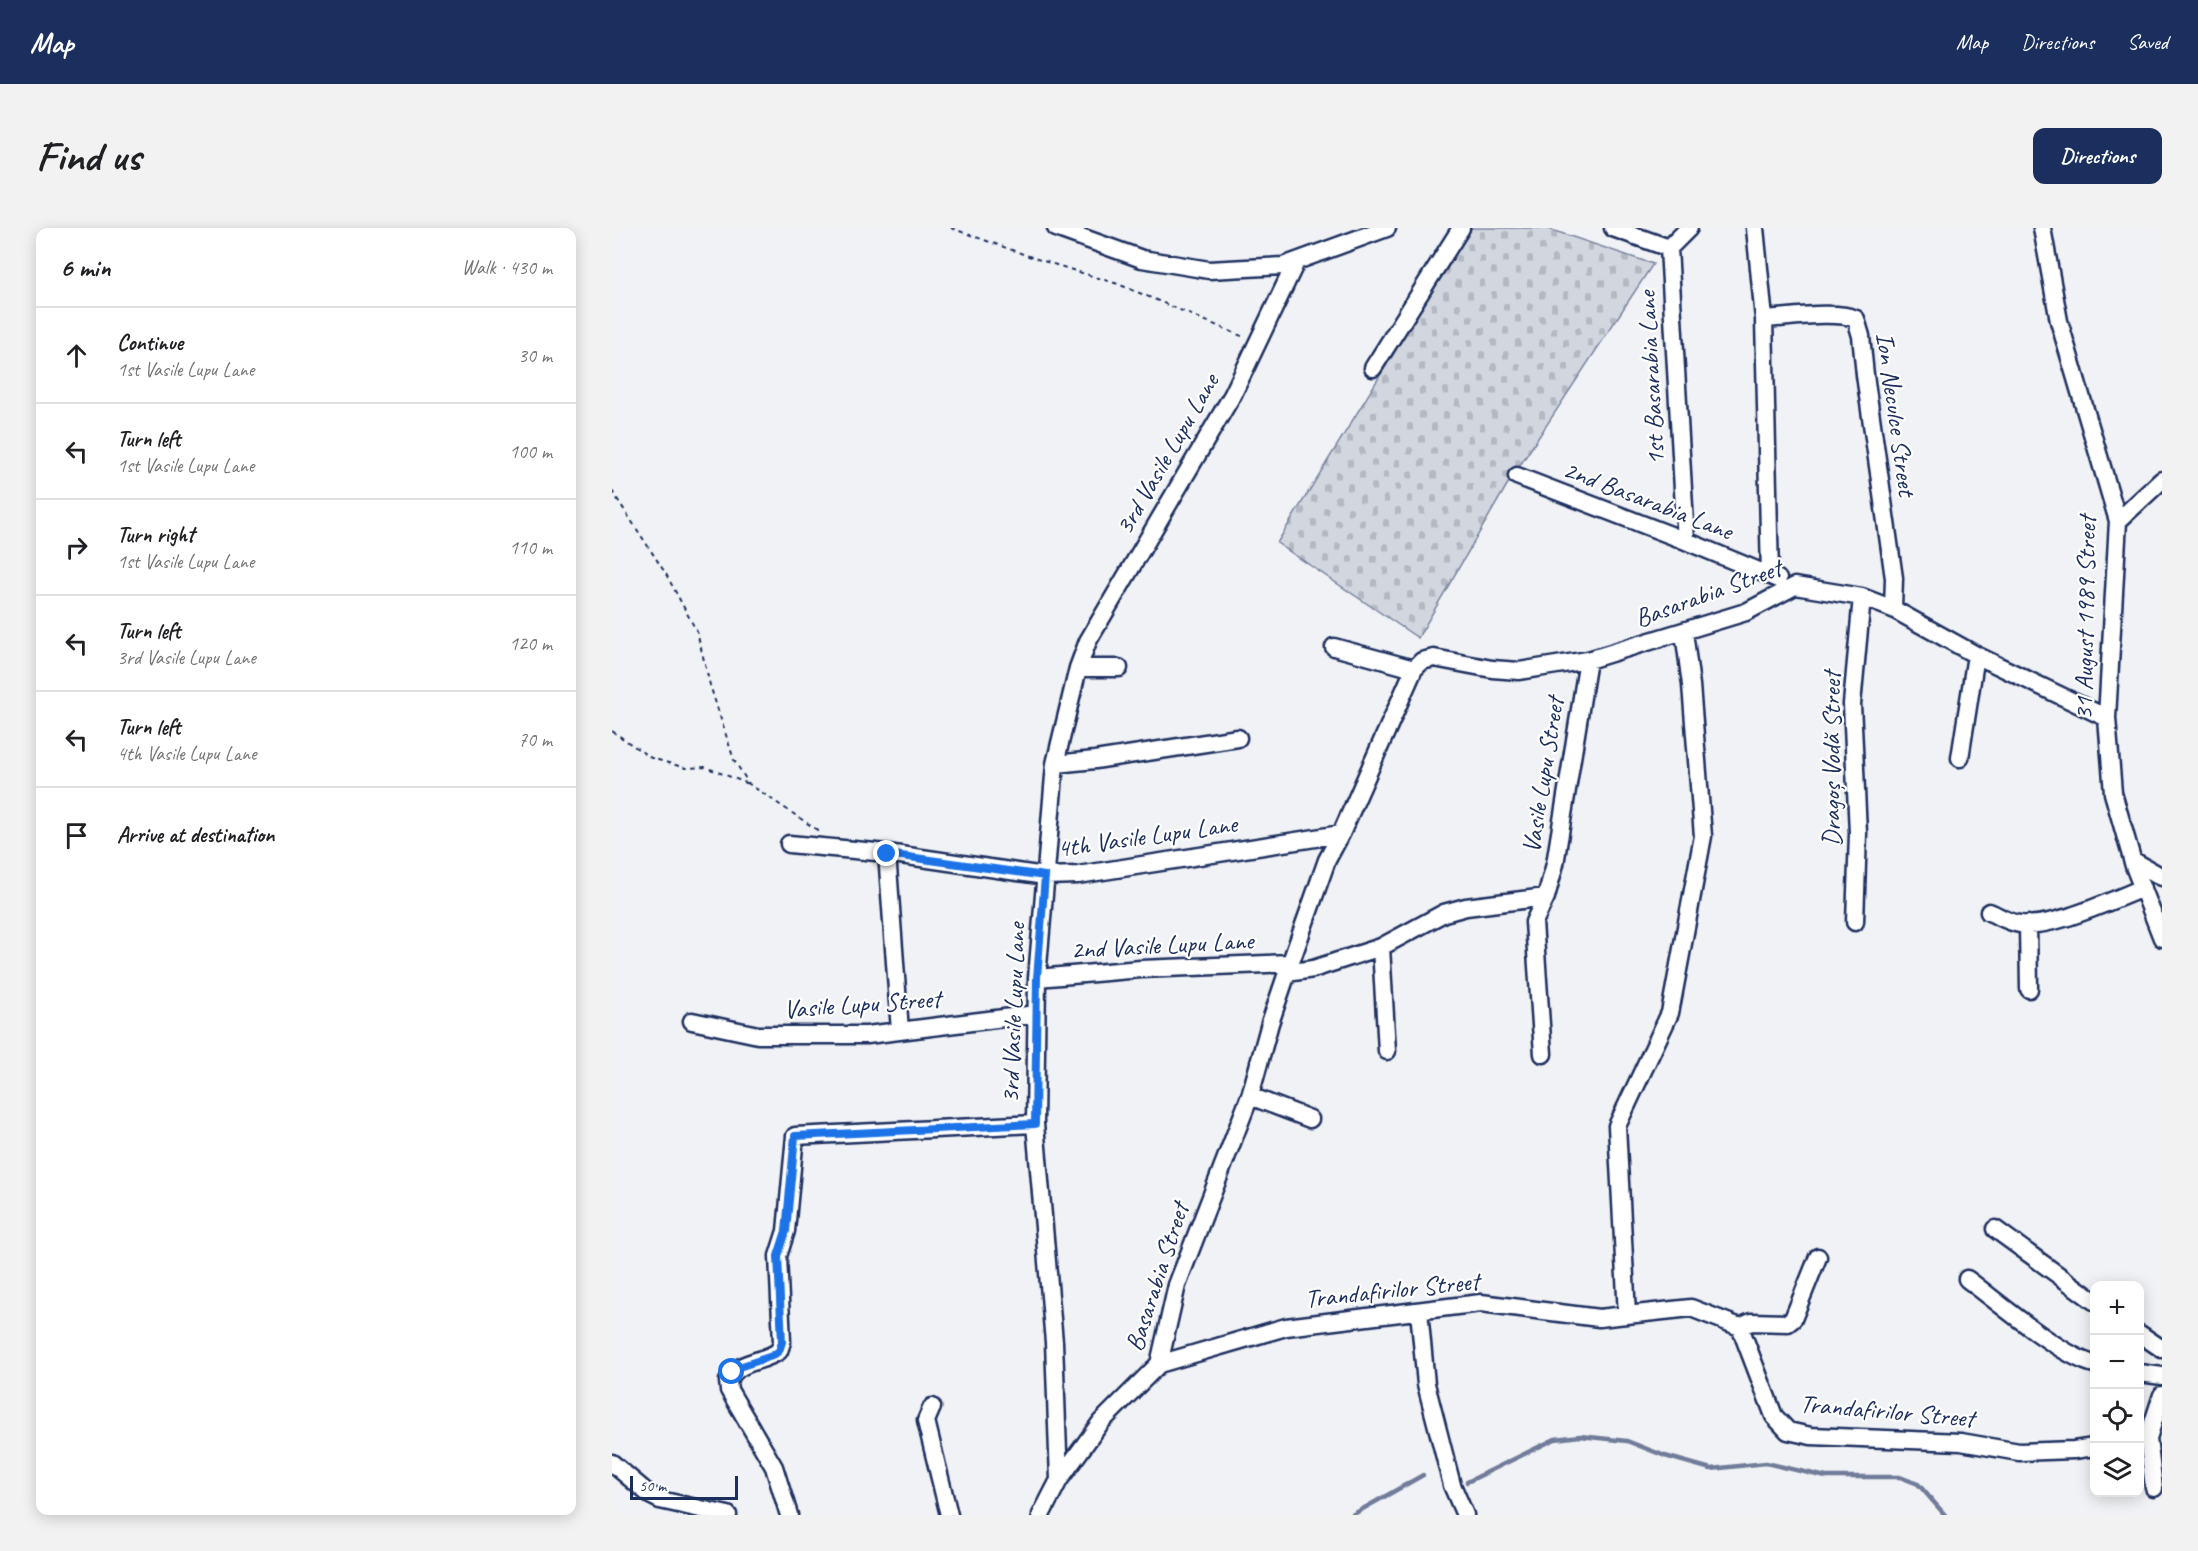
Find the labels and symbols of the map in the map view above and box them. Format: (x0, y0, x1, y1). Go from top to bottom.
street label: 1st Basarabia Lane (1630, 287, 1672, 466)
street label: Ion Neculce Street (1868, 330, 1924, 500)
street label: 3rd Vasile Lupu Lane (1108, 365, 1228, 540)
street label: 2nd Basarabia Lane (1559, 453, 1740, 548)
street label: 31 August 1989 Street (2067, 512, 2103, 720)
street label: Basarabia Street (1630, 550, 1789, 635)
street label: Dragoș Vodă Street (1815, 668, 1848, 847)
street label: Vasile Lupu Street (1514, 691, 1572, 855)
street label: 4th Vasile Lupu Lane (1055, 807, 1242, 865)
route end (873, 840, 899, 866)
street label: 3rd Vasile Lupu Lane (993, 920, 1033, 1104)
street label: 2nd Vasile Lupu Lane (1070, 924, 1257, 966)
street label: Vasile Lupu Street (782, 982, 945, 1026)
street label: Basarabia Street (1118, 1196, 1197, 1355)
street label: Trandafirilor Street (1303, 1264, 1484, 1316)
route start (718, 1358, 744, 1384)
street label: Trandafirilor Street (1799, 1387, 1979, 1435)
scale bar (630, 1473, 738, 1500)

